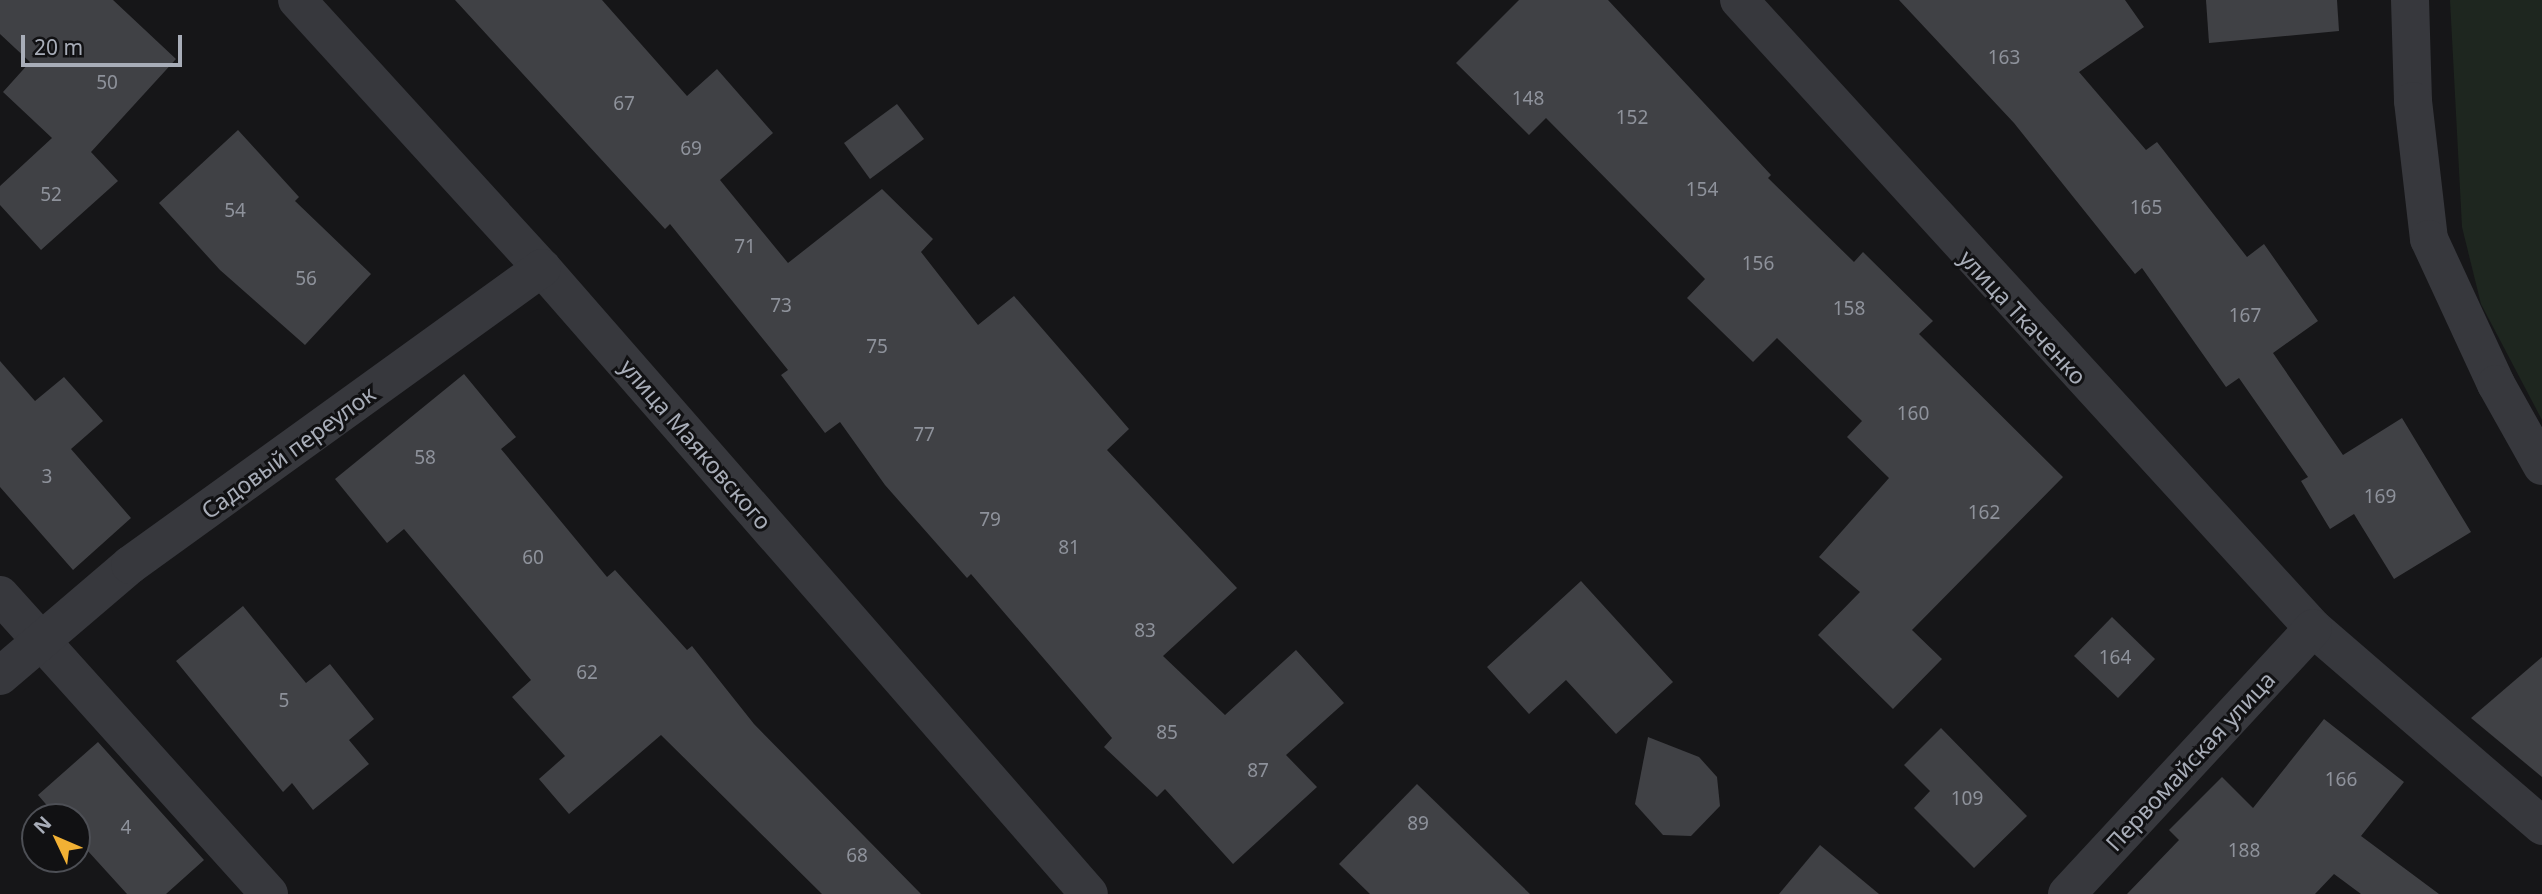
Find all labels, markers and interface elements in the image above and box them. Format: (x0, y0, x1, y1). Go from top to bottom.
scale bar (24, 21, 186, 65)
text: 20 m (34, 33, 83, 61)
house number: 163 (1988, 47, 2020, 69)
house number: 50 (96, 72, 118, 94)
house number: 148 (1512, 88, 1544, 110)
house number: 67 (613, 93, 635, 115)
house number: 152 (1616, 107, 1648, 129)
house number: 69 (680, 138, 702, 160)
house number: 154 (1686, 179, 1718, 201)
house number: 52 (40, 184, 62, 206)
house number: 165 (2130, 197, 2162, 219)
house number: 54 (224, 200, 246, 222)
house number: 71 (734, 236, 756, 258)
street label: улица Ткаченко (1954, 244, 2092, 390)
house number: 156 (1742, 253, 1774, 275)
house number: 56 (295, 268, 317, 290)
house number: 73 (770, 295, 792, 317)
house number: 158 (1833, 298, 1865, 320)
house number: 167 (2229, 305, 2261, 327)
house number: 75 (866, 336, 888, 358)
street label: улица Маяковского (614, 353, 778, 535)
street label: Садовый переулок (196, 380, 380, 524)
house number: 160 (1897, 403, 1929, 425)
house number: 77 (913, 424, 935, 446)
house number: 58 (414, 447, 436, 469)
house number: 3 (42, 466, 52, 488)
house number: 169 (2364, 486, 2396, 508)
house number: 162 (1968, 502, 2000, 524)
house number: 79 (979, 509, 1001, 531)
house number: 81 (1058, 537, 1080, 559)
house number: 60 (522, 547, 544, 569)
house number: 83 (1134, 620, 1156, 642)
house number: 164 (2099, 647, 2131, 669)
house number: 62 (576, 662, 598, 684)
street label: Первомайская улица (2100, 666, 2280, 856)
house number: 5 (279, 690, 289, 712)
house number: 85 (1156, 722, 1178, 744)
house number: 87 (1247, 760, 1269, 782)
house number: 166 (2325, 769, 2357, 791)
house number: 109 (1951, 788, 1983, 810)
north arrow (21, 803, 91, 873)
text: N (28, 810, 57, 839)
house number: 89 (1407, 813, 1429, 835)
house number: 4 (121, 817, 131, 839)
house number: 188 (2228, 840, 2260, 862)
house number: 68 (846, 845, 868, 867)

